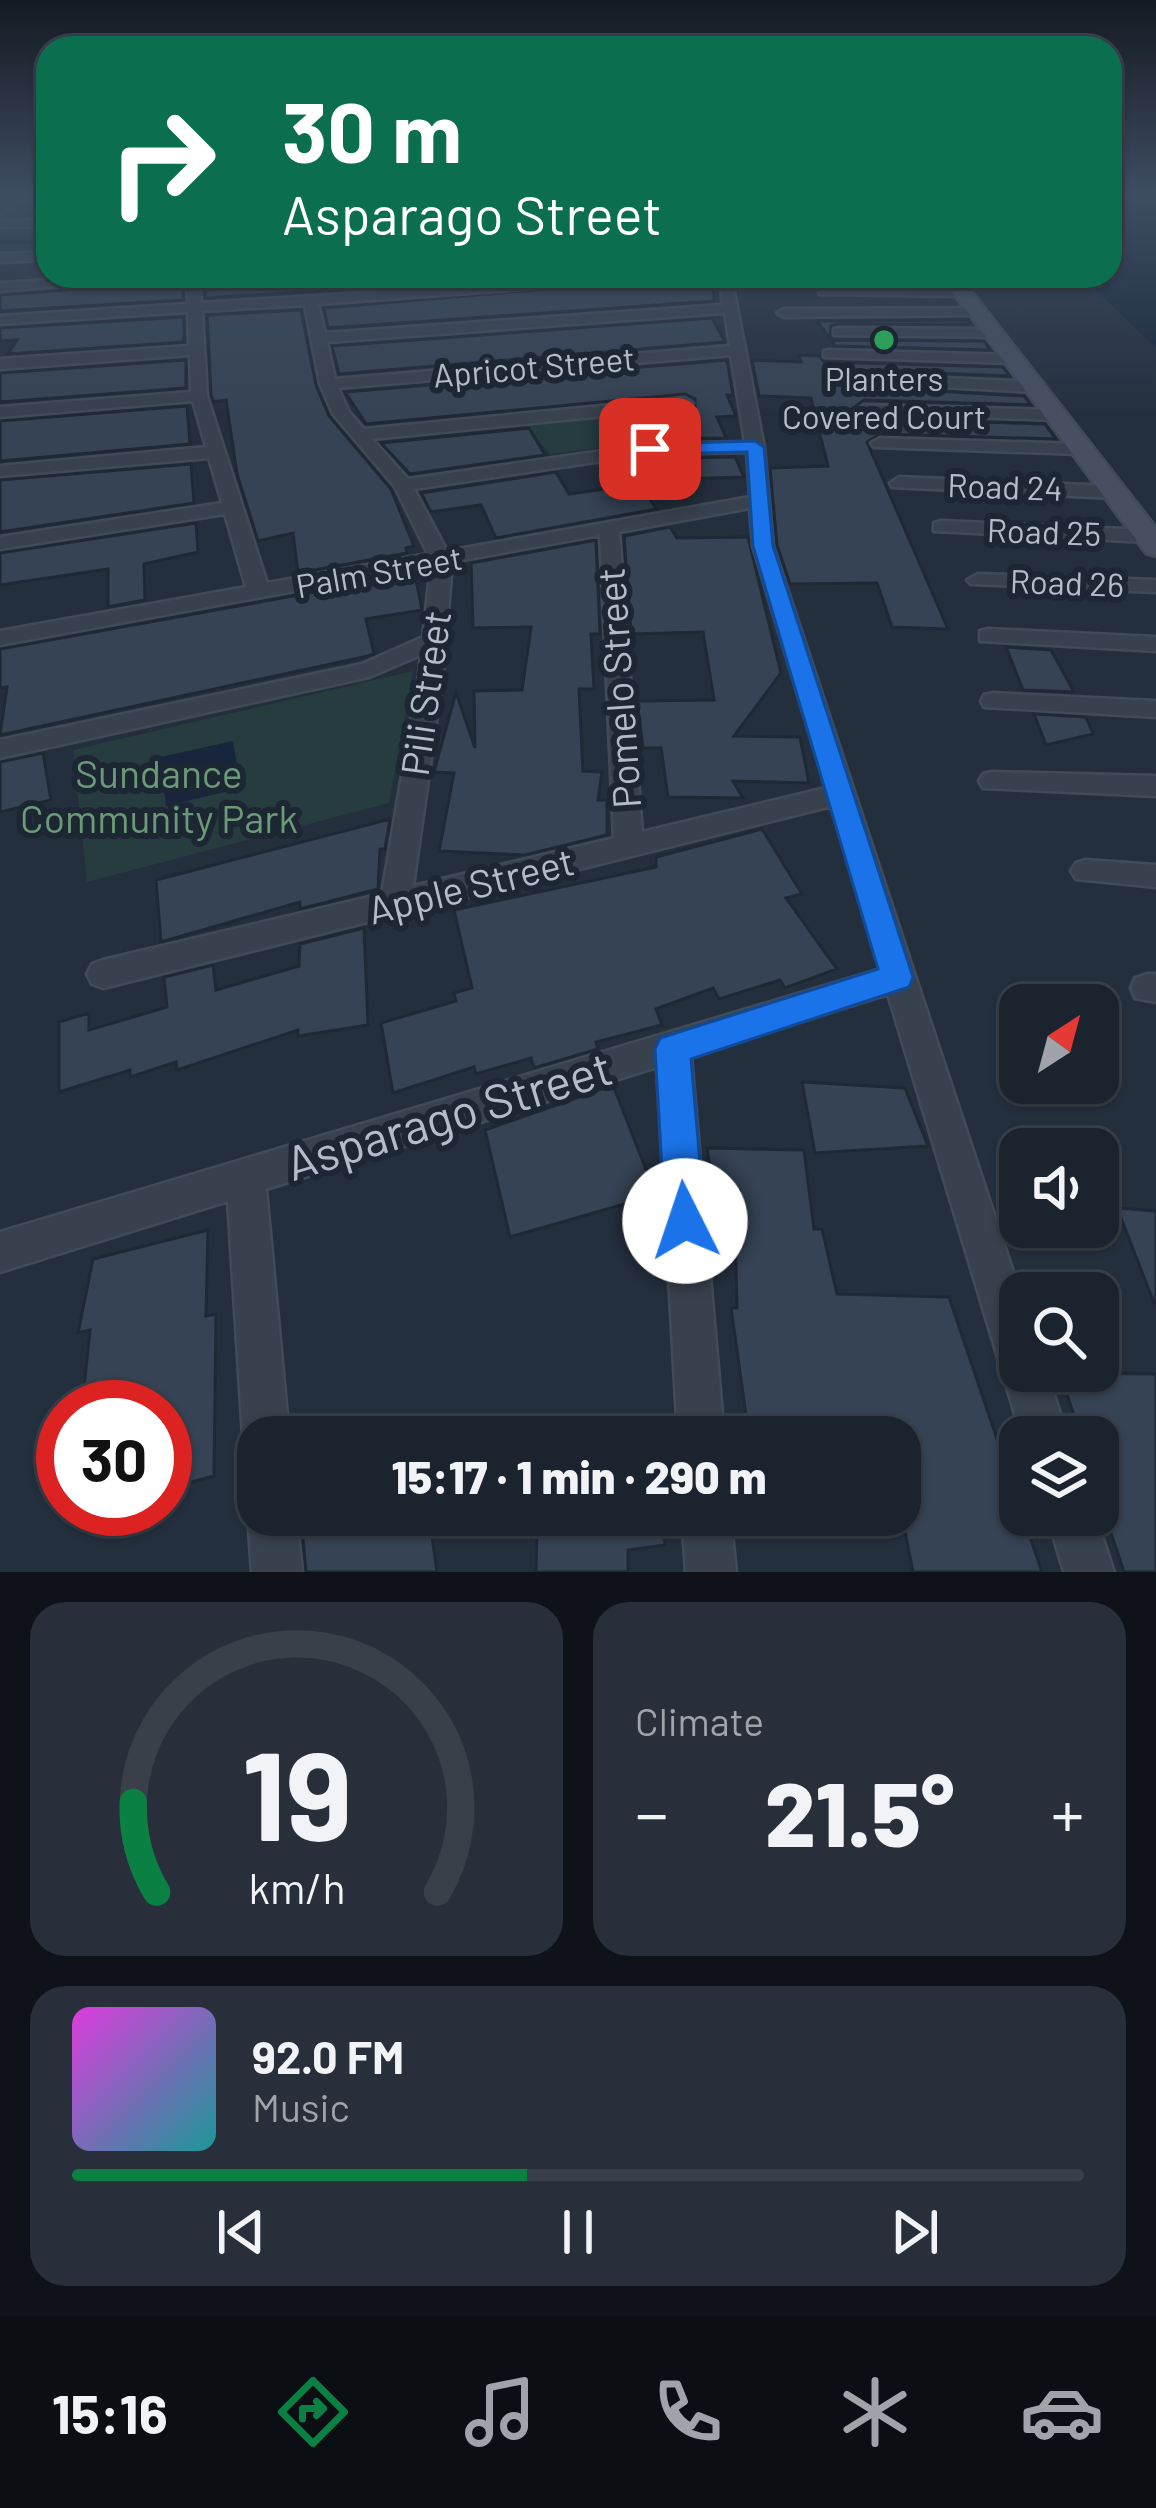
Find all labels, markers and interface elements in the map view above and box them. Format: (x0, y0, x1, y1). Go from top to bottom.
text: 30 m (282, 79, 462, 180)
icon: right (84, 84, 240, 240)
text: Asparago Street (282, 181, 662, 246)
marker: Planters Covered Court (871, 327, 897, 353)
street label: Apricot Street (431, 337, 636, 395)
place label: Planters Covered Court (782, 358, 986, 436)
pin (599, 398, 701, 500)
icon: arrive (617, 416, 683, 482)
street label: Road 24 (947, 464, 1063, 508)
street label: Road 25 (986, 509, 1102, 553)
street label: Palm Street (293, 537, 465, 605)
street label: Road 26 (1009, 560, 1125, 604)
street label: Pomelo Street (586, 566, 649, 810)
street label: Pili Street (390, 607, 459, 778)
park label: Sundance Community Park (20, 749, 298, 841)
street label: Apple Street (363, 836, 579, 933)
north arrow (999, 984, 1119, 1104)
map controls (999, 984, 1119, 1536)
street label: Asparago Street (278, 1037, 618, 1191)
button: sound (999, 1128, 1119, 1248)
position arrow (622, 1158, 748, 1284)
button: search (999, 1272, 1119, 1392)
speed limit sign: 30 (36, 1380, 192, 1536)
button: layers (999, 1416, 1119, 1536)
text: 15:17 · 1 min · 290 m (391, 1449, 767, 1503)
text: Climate (635, 1697, 764, 1744)
text: 19 (241, 1716, 352, 1866)
text: 21.5° (765, 1757, 954, 1865)
text: − (635, 1772, 668, 1851)
text: + (1051, 1772, 1084, 1851)
text: km/h (248, 1861, 345, 1913)
text: 92.0 FM (252, 2029, 404, 2083)
text: Music (252, 2083, 350, 2130)
icon: previous (208, 2199, 274, 2265)
icon: pause (545, 2199, 611, 2265)
icon: next (882, 2199, 948, 2265)
icon: directions (271, 2370, 355, 2454)
icon: music (458, 2370, 542, 2454)
icon: phone (646, 2370, 730, 2454)
icon: climate (833, 2370, 917, 2454)
icon: car (1020, 2370, 1104, 2454)
text: 15:16 (52, 2380, 168, 2445)

